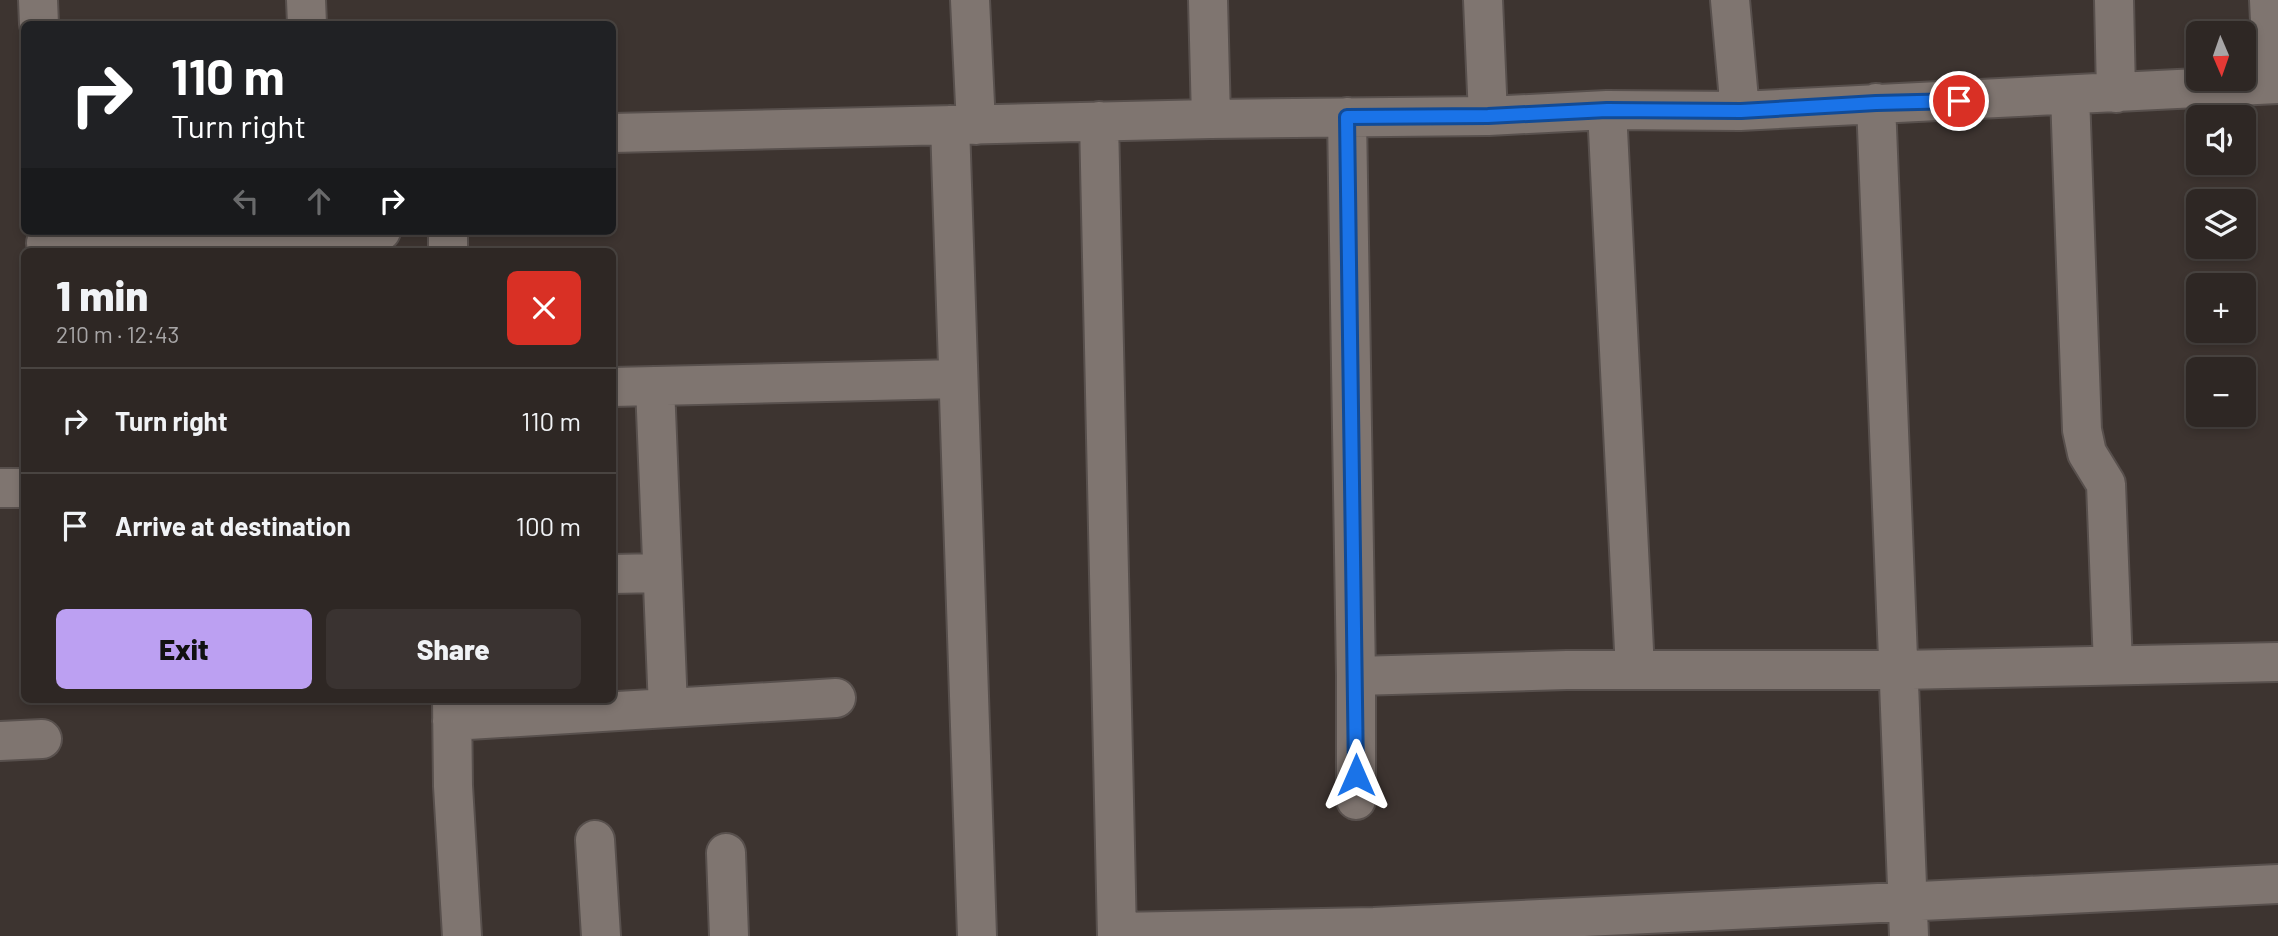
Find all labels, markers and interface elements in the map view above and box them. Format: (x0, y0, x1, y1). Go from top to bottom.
north arrow (2186, 21, 2256, 91)
map controls (2186, 21, 2256, 427)
text: 110 m (171, 46, 285, 105)
icon: right (56, 49, 147, 140)
pin (1929, 71, 1989, 131)
icon: arrive (1940, 82, 1978, 120)
button: sound (2186, 105, 2256, 175)
text: Turn right (171, 106, 306, 144)
icon: left (227, 182, 265, 220)
icon: ahead (300, 182, 338, 220)
icon: right (373, 182, 411, 220)
button: layers (2186, 189, 2256, 259)
text: 1 min (56, 269, 148, 319)
button: close (507, 271, 581, 345)
button: + (2186, 273, 2256, 343)
text: 210 m · 12:43 (56, 320, 179, 348)
button: − (2186, 357, 2256, 427)
icon: right (56, 402, 94, 440)
text: Turn right (115, 405, 228, 436)
text: 110 m (521, 405, 581, 436)
icon: arrive (56, 507, 94, 545)
text: Arrive at destination (115, 510, 351, 541)
text: 100 m (516, 510, 581, 541)
button: Exit (56, 609, 312, 689)
button: Share (326, 609, 581, 689)
position arrow (1319, 738, 1393, 812)

